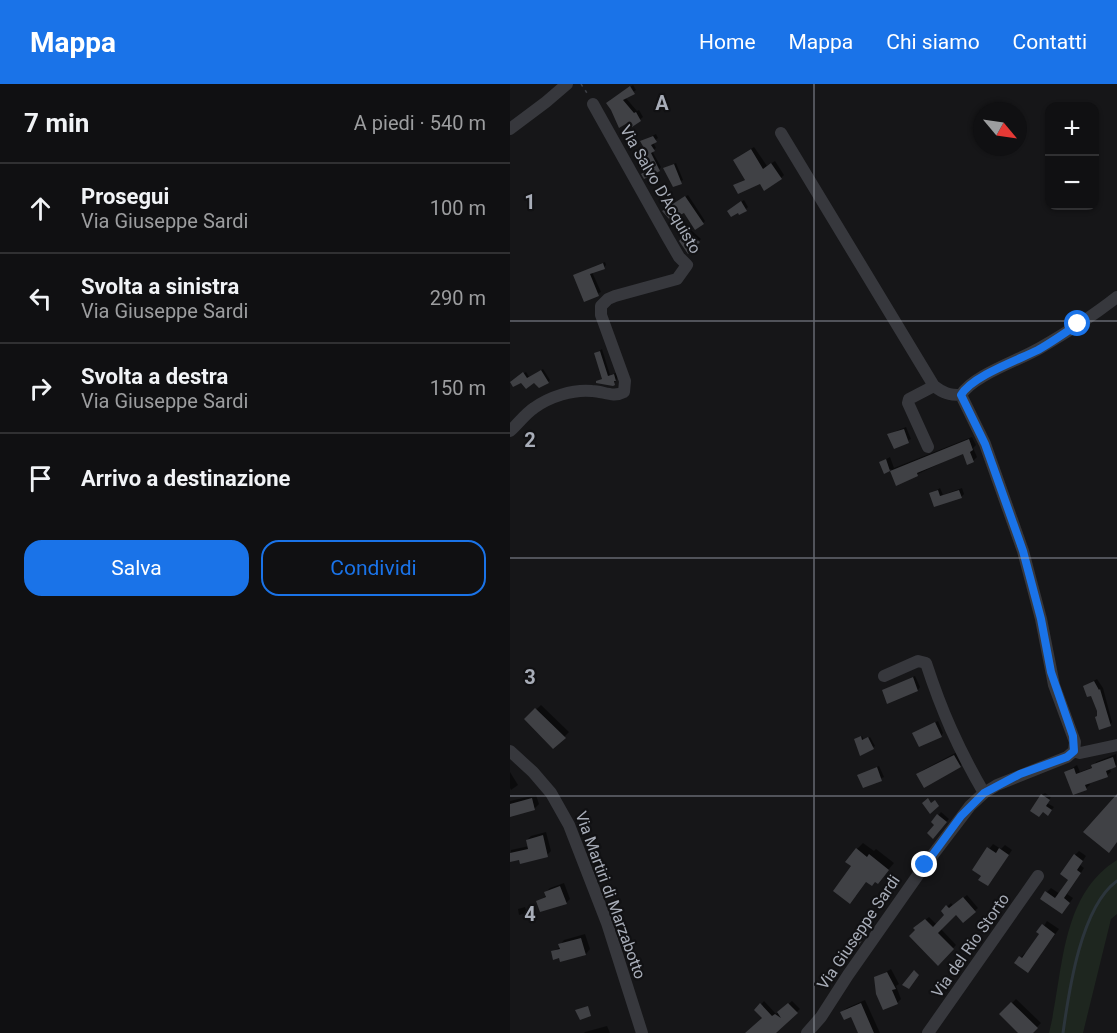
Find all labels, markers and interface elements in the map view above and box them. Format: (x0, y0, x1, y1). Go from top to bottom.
text: Mappa (30, 26, 116, 59)
text: Home (699, 30, 756, 54)
text: Mappa (789, 30, 853, 54)
text: Chi siamo (886, 30, 980, 54)
text: Contatti (1013, 30, 1087, 54)
text: A (655, 91, 669, 115)
north arrow (973, 102, 1027, 156)
map controls (1045, 102, 1099, 210)
button: + (1045, 102, 1099, 156)
text: 7 min (24, 108, 89, 138)
text: A piedi · 540 m (354, 111, 486, 135)
street label: Via Salvo D'Acquisto (616, 122, 705, 257)
button: − (1045, 156, 1099, 210)
text: Prosegui (81, 184, 169, 209)
text: 1 (524, 190, 536, 214)
icon: ahead (24, 192, 57, 225)
text: 100 m (430, 196, 486, 220)
text: Via Giuseppe Sardi (81, 209, 248, 233)
text: Svolta a sinistra (81, 274, 239, 299)
icon: left (24, 282, 57, 315)
text: 290 m (430, 286, 486, 310)
text: Via Giuseppe Sardi (81, 299, 248, 323)
route start (1064, 310, 1090, 336)
text: Svolta a destra (81, 364, 228, 389)
icon: right (24, 372, 57, 405)
text: 150 m (430, 376, 486, 400)
text: Via Giuseppe Sardi (81, 389, 248, 413)
text: 2 (524, 428, 536, 452)
icon: arrive (24, 462, 57, 495)
text: Arrivo a destinazione (81, 466, 290, 491)
button: Salva (24, 540, 249, 596)
button: Condividi (261, 540, 486, 596)
text: 3 (524, 665, 536, 689)
street label: Via Martiri di Marzabotto (571, 809, 650, 981)
route end (911, 851, 937, 877)
street label: Via Giuseppe Sardi (813, 871, 904, 993)
street label: Via del Rio Storto (927, 890, 1013, 1001)
text: 4 (524, 902, 536, 926)

